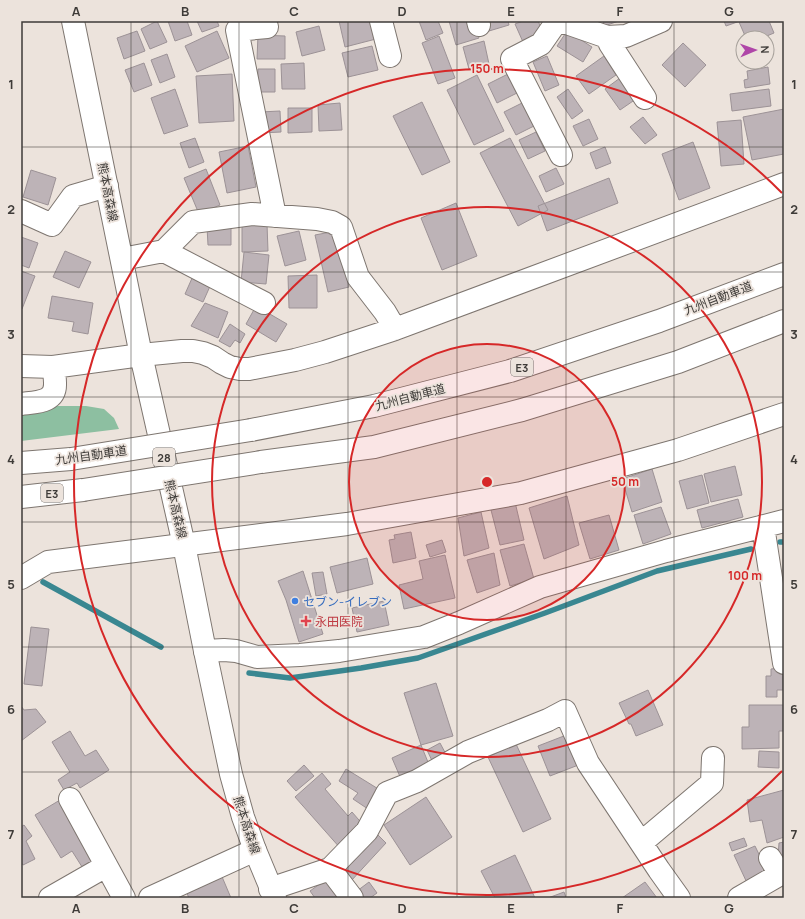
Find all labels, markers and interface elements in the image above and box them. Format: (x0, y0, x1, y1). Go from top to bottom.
text: A (72, 2, 81, 20)
text: B (181, 2, 189, 20)
text: C (289, 2, 299, 20)
text: D (397, 2, 407, 20)
text: E (507, 2, 515, 20)
text: F (617, 2, 624, 20)
text: G (724, 2, 734, 20)
north arrow (735, 30, 775, 70)
text: N (758, 45, 773, 54)
text: 150 m (470, 60, 504, 77)
text: 1 (8, 75, 14, 93)
text: 1 (791, 75, 797, 93)
street label: 熊本高森線 (94, 161, 122, 223)
text: 2 (7, 200, 15, 218)
text: 2 (790, 200, 798, 218)
street label: 九州自動車道 (681, 277, 755, 319)
text: 3 (7, 325, 15, 343)
text: 3 (790, 325, 798, 343)
road number: E3 (511, 358, 533, 376)
street label: 九州自動車道 (373, 379, 447, 415)
street label: 九州自動車道 (54, 442, 128, 468)
road number: 28 (153, 448, 175, 466)
text: 4 (7, 450, 15, 468)
text: 4 (790, 450, 798, 468)
text: 50 m (611, 473, 639, 490)
centre of rings (480, 475, 494, 489)
street label: 熊本高森線 (161, 478, 191, 540)
road number: E3 (41, 484, 63, 502)
text: 100 m (728, 567, 762, 584)
text: 5 (7, 575, 15, 593)
text: 5 (790, 575, 798, 593)
place label: セブン-イレブン (303, 593, 392, 610)
marker: セブン-イレブン (290, 596, 300, 606)
place label: 永田医院 (315, 613, 363, 630)
marker: 永田医院 (300, 615, 312, 627)
text: 6 (7, 700, 15, 718)
text: 6 (790, 700, 798, 718)
street label: 熊本高森線 (230, 794, 264, 856)
text: 7 (8, 825, 15, 843)
text: 7 (791, 825, 798, 843)
text: A (72, 899, 81, 917)
text: B (181, 899, 189, 917)
text: C (289, 899, 299, 917)
text: D (397, 899, 407, 917)
text: E (507, 899, 515, 917)
text: F (617, 899, 624, 917)
text: G (724, 899, 734, 917)

